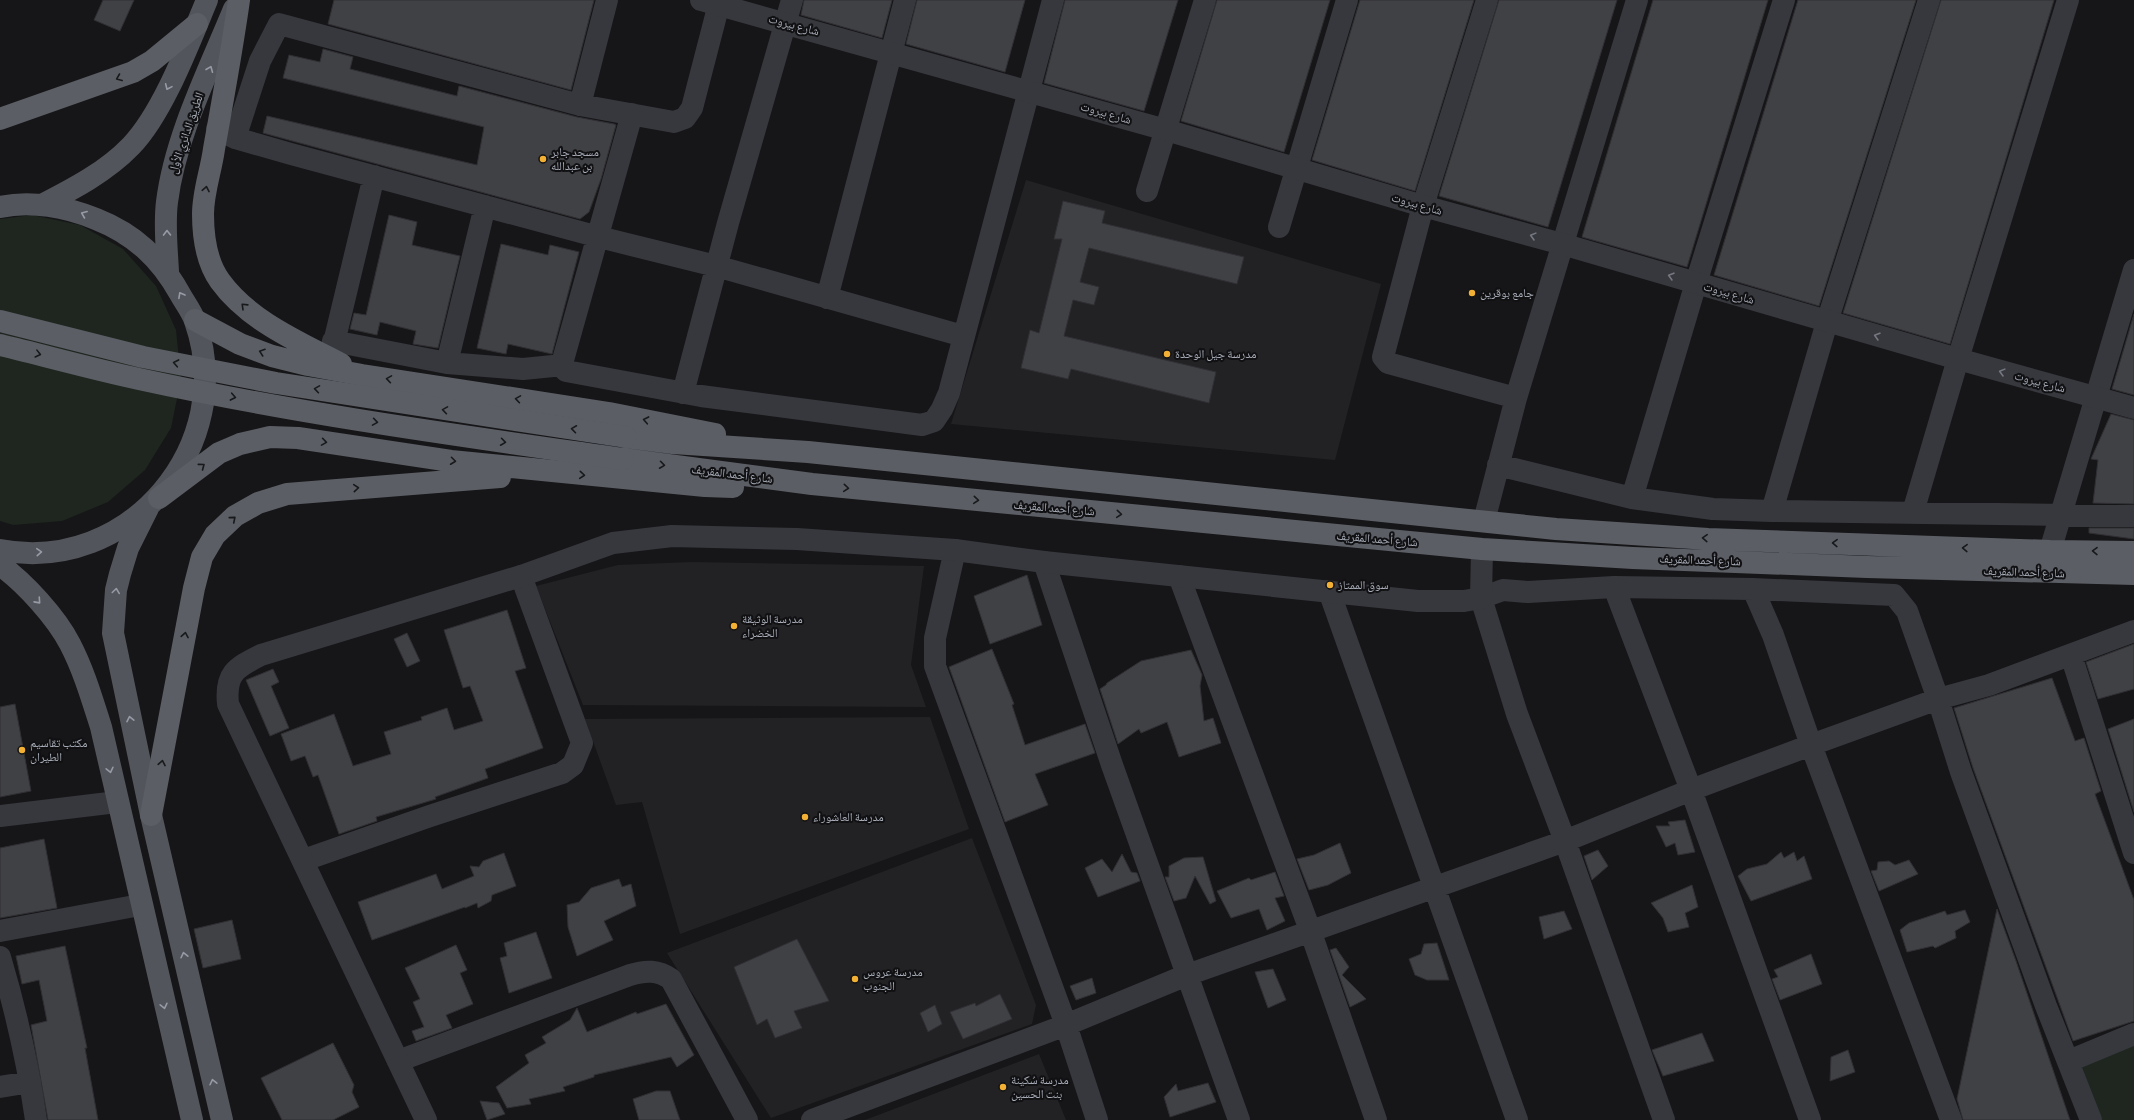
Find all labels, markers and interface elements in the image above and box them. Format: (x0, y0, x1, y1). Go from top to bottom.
street label: شارع بيروت (767, 12, 821, 40)
one-way arrow (205, 65, 213, 72)
one-way arrow (115, 73, 122, 81)
one-way arrow (165, 82, 173, 90)
street label: الطريق الدائري الأول (167, 91, 209, 176)
street label: شارع بيروت (1079, 100, 1133, 128)
place label: مسجد جابر بن عبدالله (550, 146, 599, 173)
marker: مسجد جابر بن عبدالله (538, 154, 548, 164)
one-way arrow (201, 185, 209, 192)
street label: شارع بيروت (1390, 191, 1444, 219)
one-way arrow (81, 211, 88, 219)
one-way arrow (163, 230, 171, 236)
one-way arrow (1530, 232, 1537, 241)
one-way arrow (1668, 272, 1675, 281)
street label: شارع بيروت (1702, 280, 1756, 308)
place label: جامع بوقرين (1480, 287, 1534, 300)
marker: جامع بوقرين (1467, 288, 1477, 298)
one-way arrow (178, 292, 185, 300)
one-way arrow (241, 303, 249, 311)
one-way arrow (1874, 332, 1881, 341)
place label: مدرسة جيل الوحدة (1175, 348, 1256, 361)
one-way arrow (34, 349, 41, 358)
one-way arrow (259, 349, 266, 357)
marker: مدرسة جيل الوحدة (1162, 349, 1172, 359)
one-way arrow (172, 360, 179, 368)
one-way arrow (1999, 368, 2005, 376)
street label: شارع بيروت (2013, 369, 2067, 397)
one-way arrow (386, 375, 392, 384)
one-way arrow (314, 385, 320, 394)
one-way arrow (230, 392, 236, 401)
one-way arrow (515, 395, 521, 404)
one-way arrow (442, 406, 449, 415)
one-way arrow (372, 417, 378, 425)
one-way arrow (643, 417, 649, 425)
one-way arrow (571, 425, 577, 434)
one-way arrow (321, 437, 327, 446)
one-way arrow (500, 437, 506, 446)
one-way arrow (450, 456, 456, 465)
one-way arrow (659, 460, 665, 469)
street label: شارع أحمد المقريف (690, 462, 773, 487)
one-way arrow (197, 464, 204, 471)
one-way arrow (579, 470, 585, 479)
one-way arrow (843, 483, 849, 492)
one-way arrow (353, 484, 360, 493)
one-way arrow (973, 496, 979, 505)
street label: شارع أحمد المقريف (1013, 498, 1095, 520)
one-way arrow (1116, 509, 1122, 518)
one-way arrow (228, 516, 235, 523)
street label: شارع أحمد المقريف (1336, 529, 1418, 551)
one-way arrow (1702, 534, 1708, 543)
one-way arrow (1832, 538, 1838, 547)
one-way arrow (1962, 543, 1968, 552)
one-way arrow (2092, 547, 2098, 555)
one-way arrow (36, 548, 42, 557)
street label: شارع أحمد المقريف (1659, 552, 1741, 569)
street label: شارع أحمد المقريف (1983, 564, 2065, 581)
place label: سوق الممتاز (1337, 579, 1389, 592)
marker: سوق الممتاز (1325, 580, 1335, 590)
one-way arrow (111, 588, 120, 594)
one-way arrow (34, 596, 41, 604)
place label: مدرسة الوثيقة الخضراء (742, 613, 803, 639)
marker: مدرسة الوثيقة الخضراء (729, 621, 739, 631)
one-way arrow (180, 632, 189, 638)
one-way arrow (127, 716, 135, 723)
place label: مكتب تقاسيم الطيران (30, 737, 87, 764)
marker: مكتب تقاسيم الطيران (17, 745, 27, 755)
one-way arrow (157, 760, 165, 766)
one-way arrow (106, 767, 114, 773)
place label: مدرسة العاشوراء (813, 811, 884, 823)
marker: مدرسة العاشوراء (800, 812, 810, 822)
one-way arrow (180, 952, 188, 959)
place label: مدرسة عروس الجنوب (863, 966, 923, 993)
marker: مدرسة عروس الجنوب (850, 974, 860, 984)
one-way arrow (160, 1002, 168, 1009)
place label: مدرسة سُكينة بنت الحسين (1011, 1074, 1069, 1101)
one-way arrow (210, 1079, 218, 1085)
marker: مدرسة سُكينة بنت الحسين (998, 1082, 1008, 1092)

